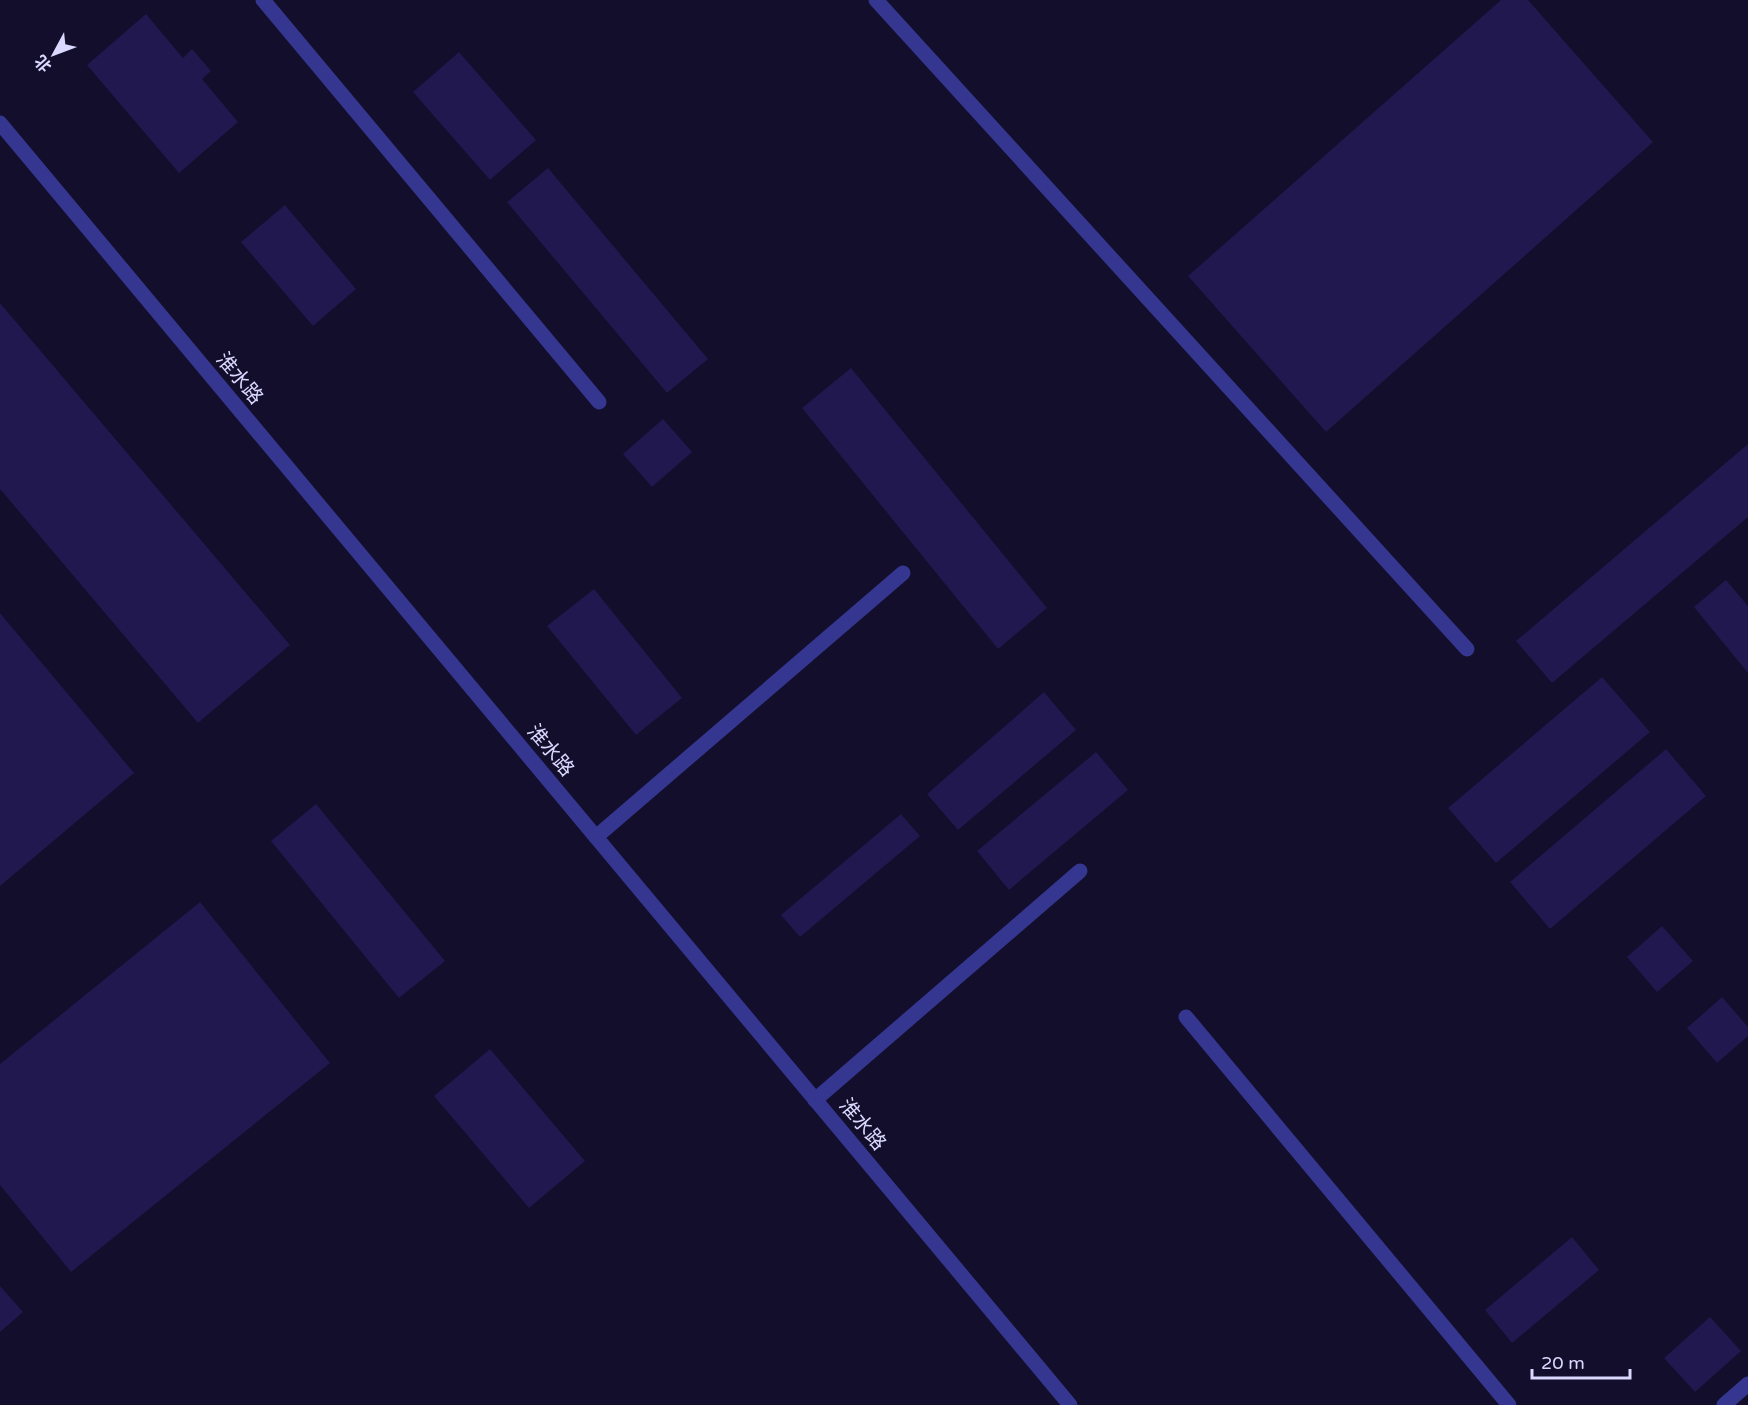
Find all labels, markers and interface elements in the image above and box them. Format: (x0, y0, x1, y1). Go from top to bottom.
north arrow (24, 24, 84, 84)
text: 北 (31, 51, 56, 76)
street label: 淮水路 (211, 348, 268, 409)
street label: 淮水路 (522, 720, 579, 781)
street label: 淮水路 (834, 1094, 891, 1155)
scale bar (1532, 1342, 1630, 1380)
text: 20 m (1541, 1352, 1585, 1374)

